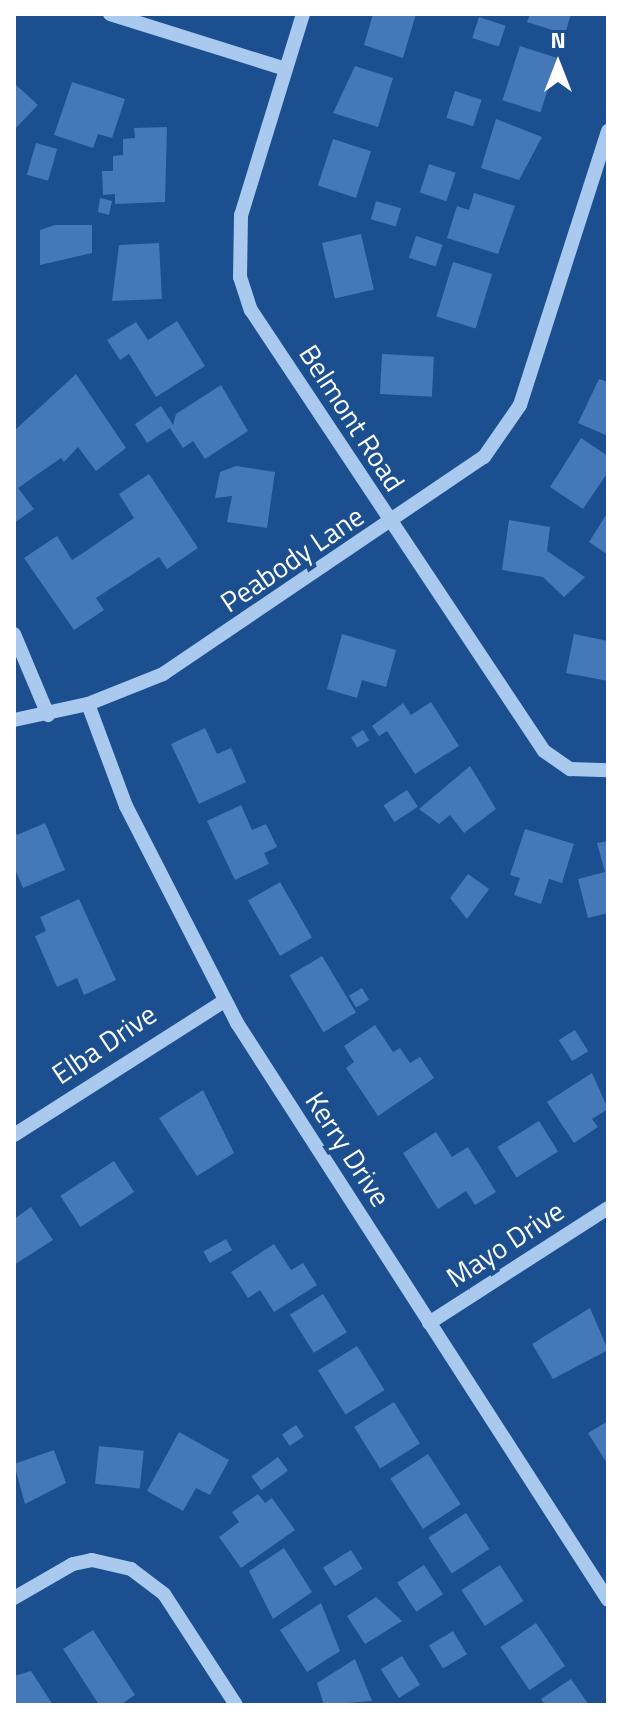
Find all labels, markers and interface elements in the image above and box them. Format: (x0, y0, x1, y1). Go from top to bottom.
text: N (550, 23, 566, 57)
north arrow (518, 24, 598, 104)
street label: Belmont Road (292, 339, 412, 497)
street label: Peabody Lane (214, 499, 370, 619)
street label: Elba Drive (46, 997, 162, 1091)
street label: Kerry Drive (299, 1085, 397, 1213)
street label: Mayo Drive (440, 1194, 570, 1294)

